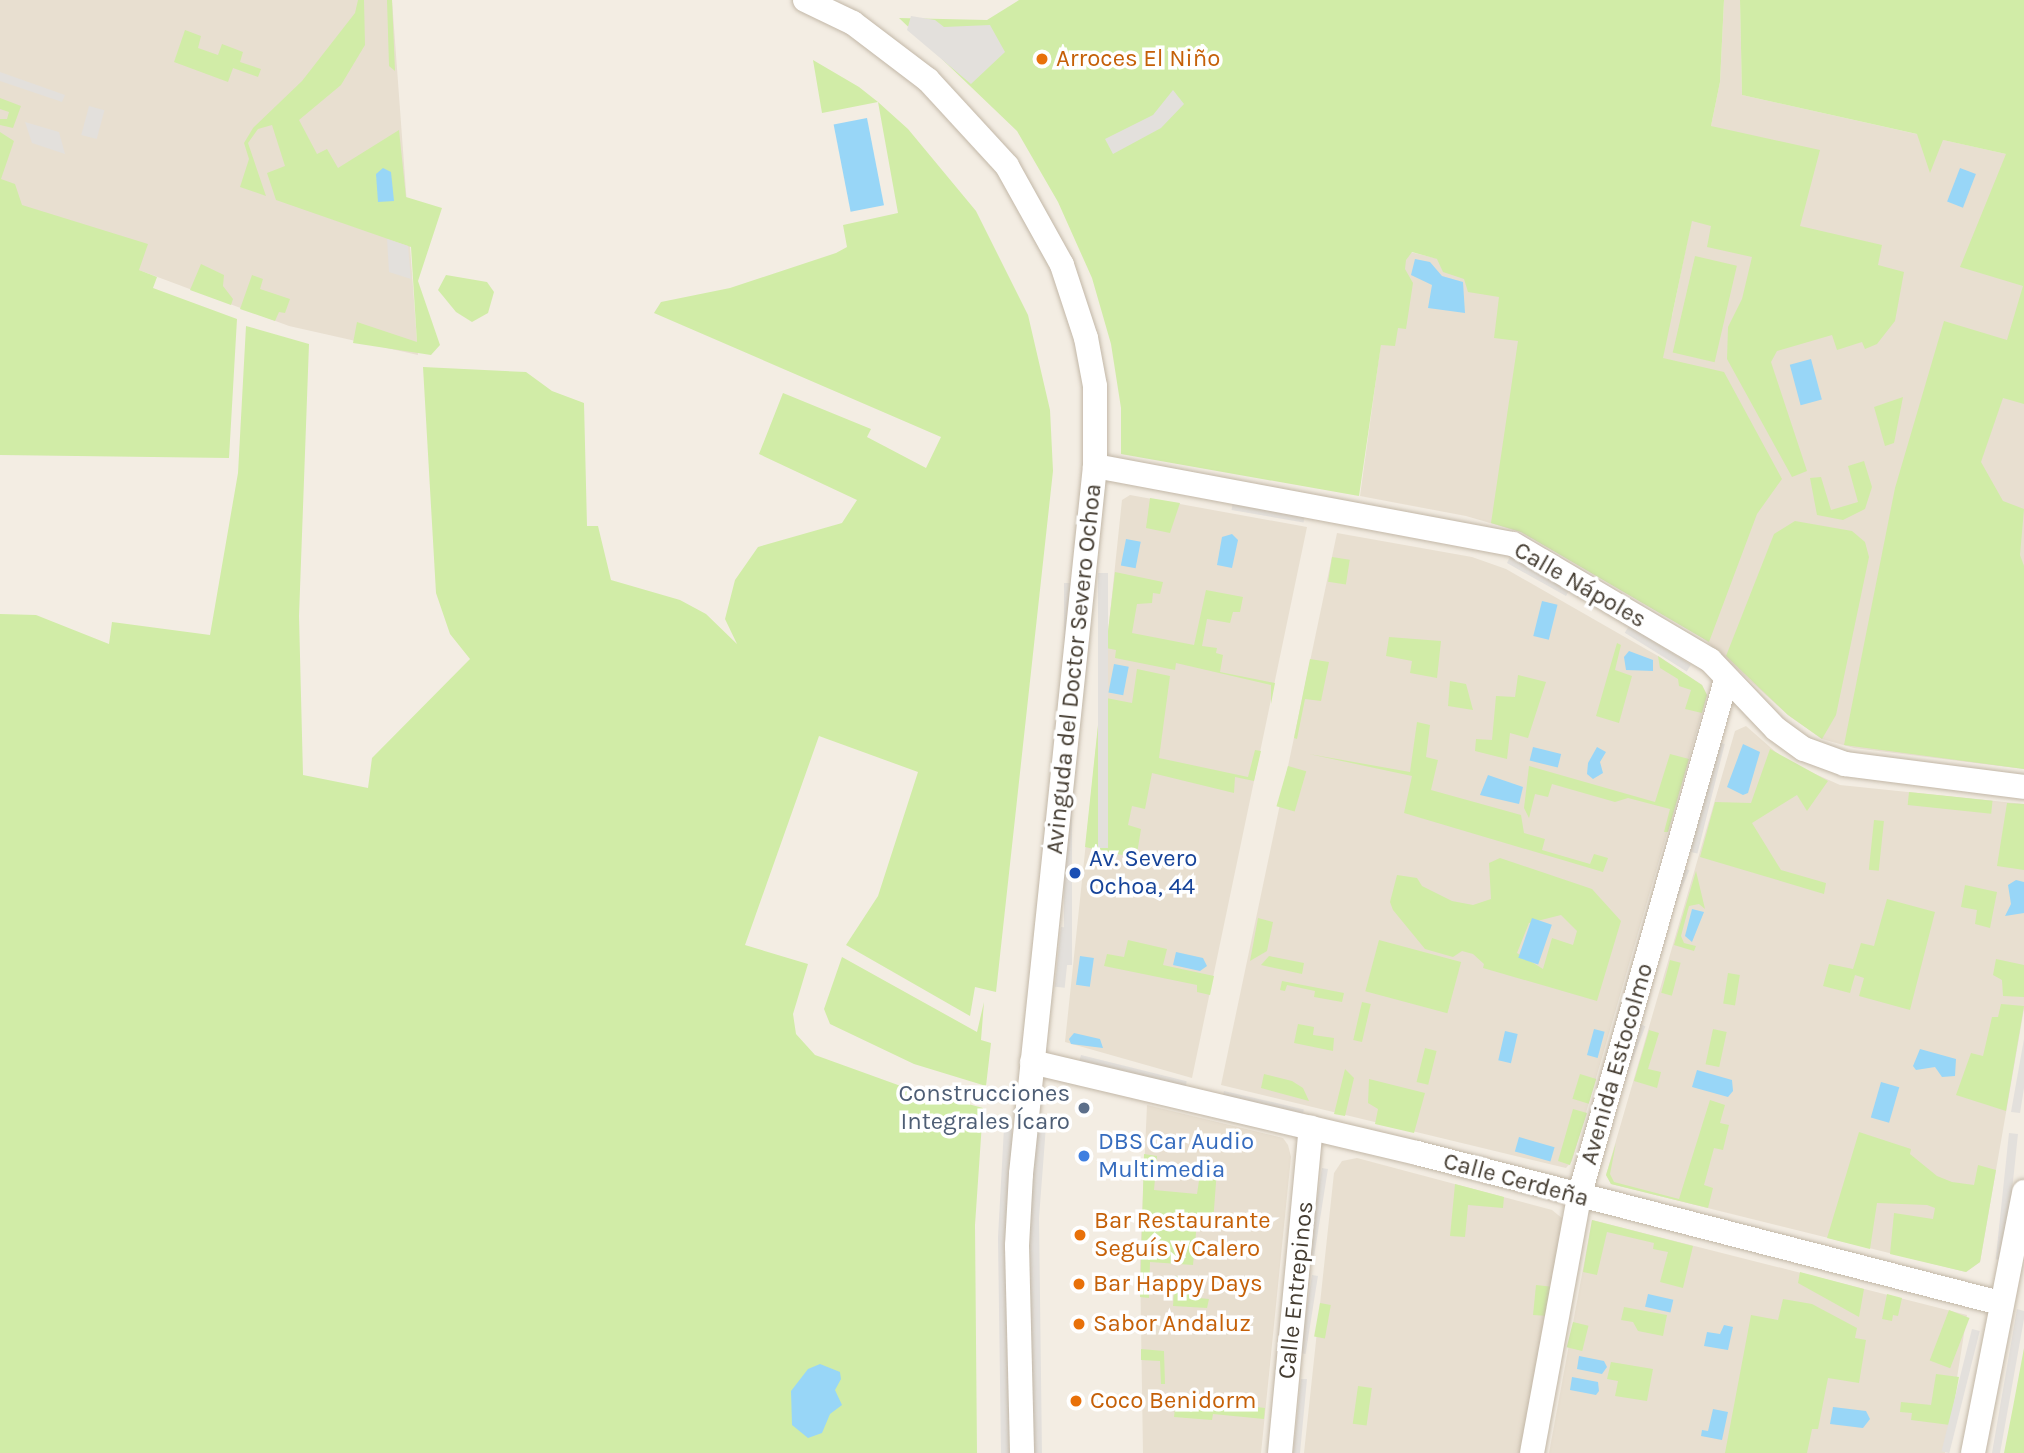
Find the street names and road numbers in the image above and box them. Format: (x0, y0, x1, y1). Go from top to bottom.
street label: Avinguda del Doctor Severo Ochoa (1040, 482, 1108, 856)
street label: Calle Nápoles (1509, 536, 1651, 634)
street label: Avenida Estocolmo (1574, 960, 1660, 1168)
street label: Calle Cerdeña (1440, 1147, 1592, 1213)
street label: Calle Entrepinos (1272, 1200, 1320, 1380)

